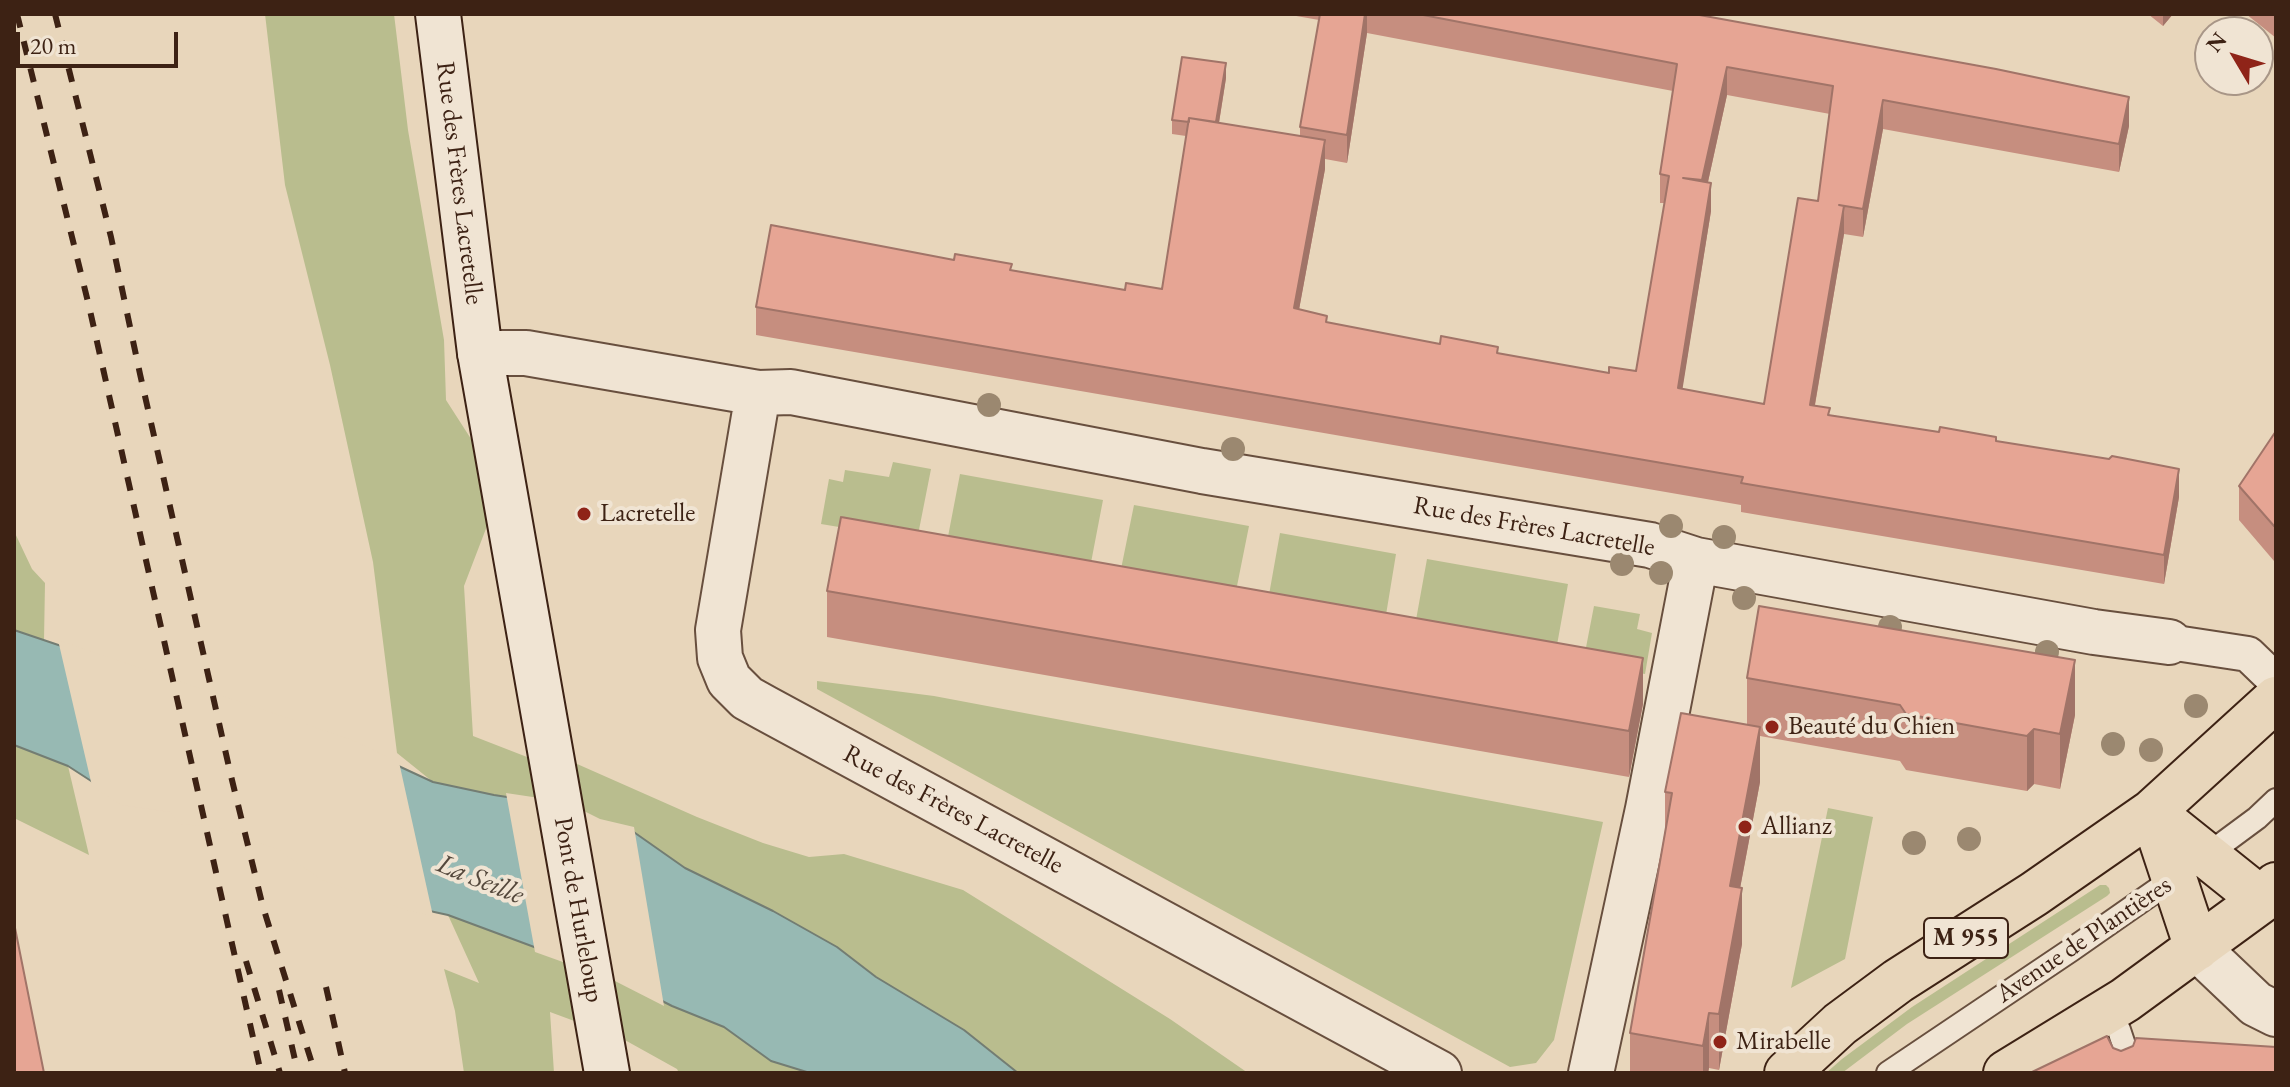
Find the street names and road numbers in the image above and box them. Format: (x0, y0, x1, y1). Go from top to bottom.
street label: Rue des Frères Lacretelle (429, 60, 489, 306)
street label: Rue des Frères Lacretelle (1411, 490, 1657, 564)
street label: Rue des Frères Lacretelle (838, 739, 1068, 881)
street label: Pont de Hurleloup (546, 815, 610, 1005)
street label: Avenue de Plantières (1990, 870, 2178, 1010)
road number: M 955 (1924, 918, 2008, 958)

